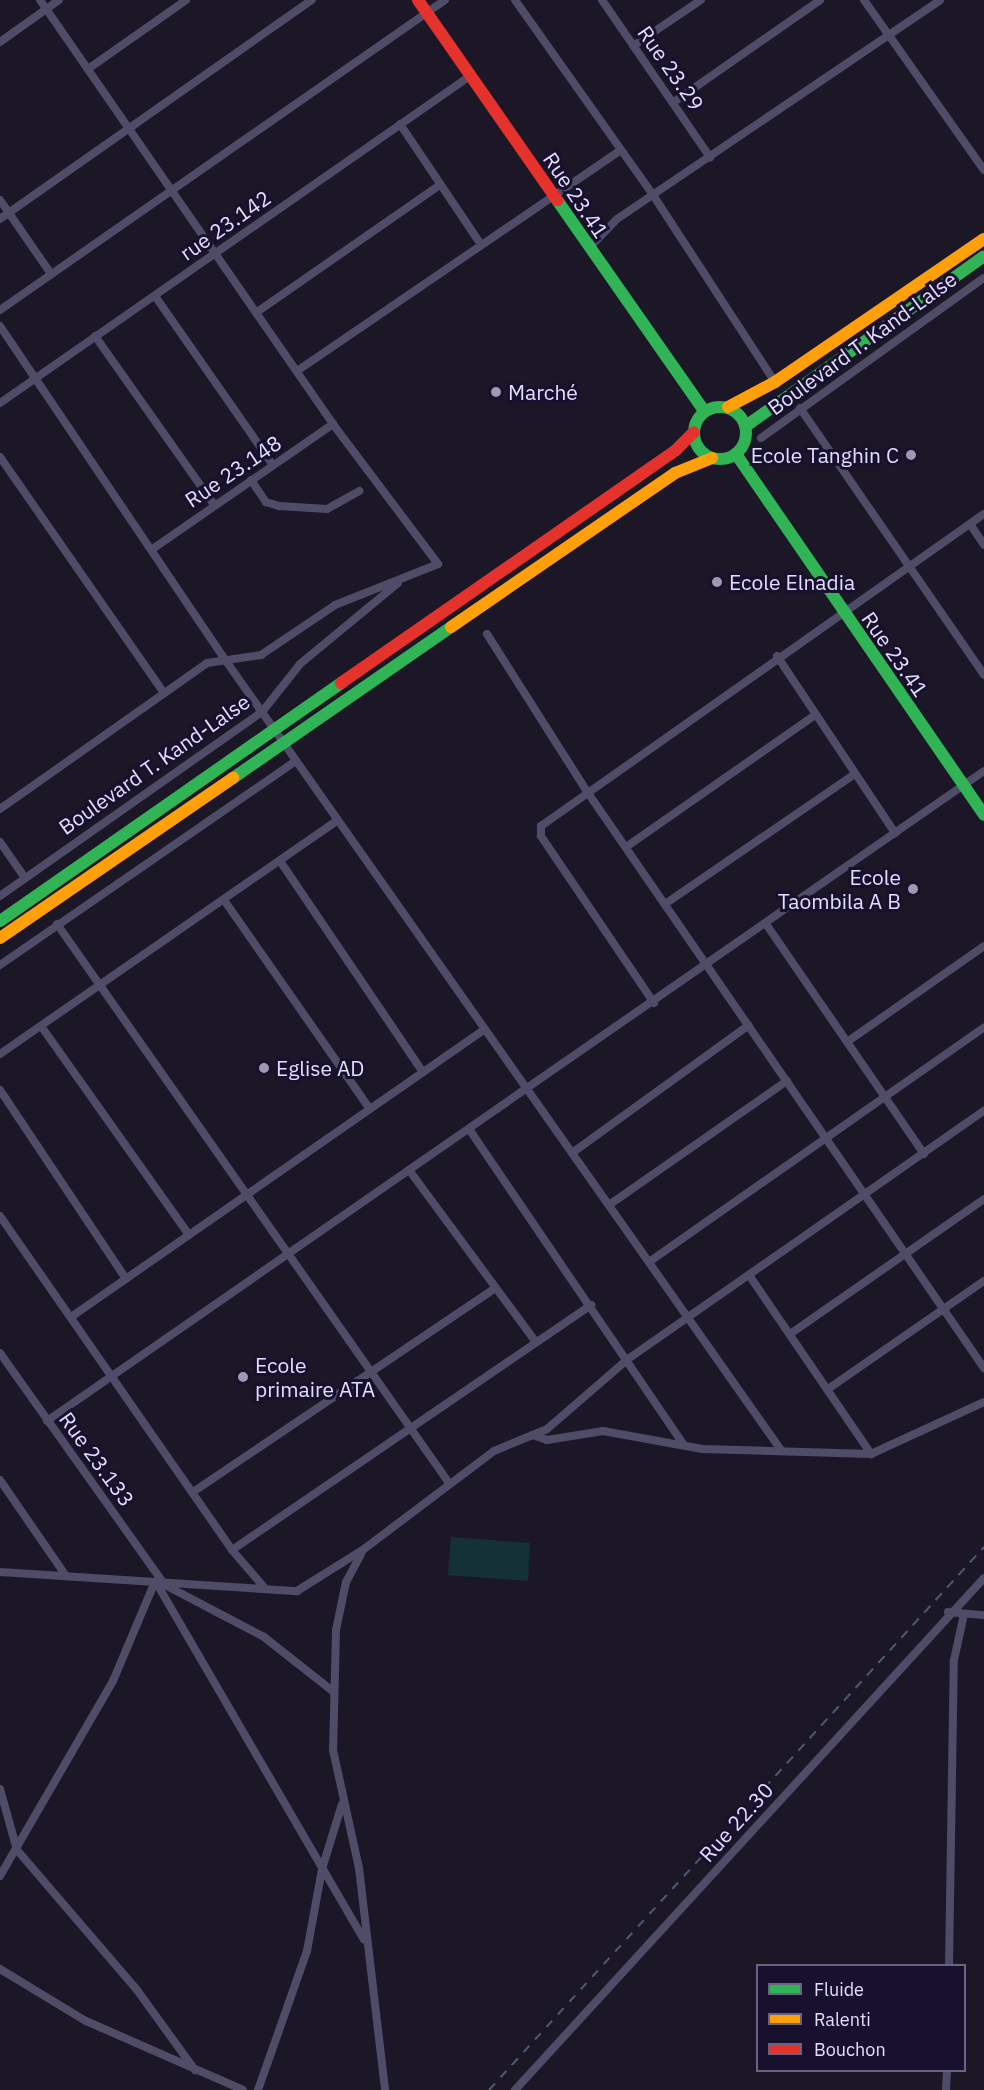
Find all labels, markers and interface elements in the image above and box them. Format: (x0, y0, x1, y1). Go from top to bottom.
street label: Rue 23.29 (633, 21, 709, 115)
street label: Rue 23.41 (538, 147, 614, 243)
street label: rue 23.142 (175, 185, 275, 265)
street label: Boulevard T. Kand-Lalse (763, 266, 961, 420)
place label: Marché (508, 379, 578, 405)
marker: Marché (489, 385, 503, 399)
street label: Rue 23.148 (180, 430, 286, 512)
place label: Ecole Tanghin C (751, 442, 899, 468)
marker: Ecole Tanghin C (904, 448, 918, 462)
place label: Ecole Elnadia (729, 569, 855, 595)
marker: Ecole Elnadia (710, 575, 724, 589)
street label: Rue 23.41 (857, 607, 933, 701)
street label: Boulevard T. Kand-Lalse (54, 688, 254, 840)
place label: Ecole Taombila A B (778, 864, 901, 914)
marker: Ecole Taombila A B (906, 882, 920, 896)
place label: Eglise AD (276, 1055, 364, 1081)
marker: Eglise AD (257, 1061, 271, 1075)
place label: Ecole primaire ATA (255, 1352, 375, 1402)
marker: Ecole primaire ATA (236, 1370, 250, 1384)
street label: Rue 23.133 (54, 1407, 140, 1511)
street label: Rue 22.30 (694, 1777, 778, 1867)
legend (756, 1964, 966, 2072)
text: Fluide (814, 1978, 864, 2001)
text: Ralenti (814, 2008, 871, 2031)
text: Bouchon (814, 2038, 886, 2061)

